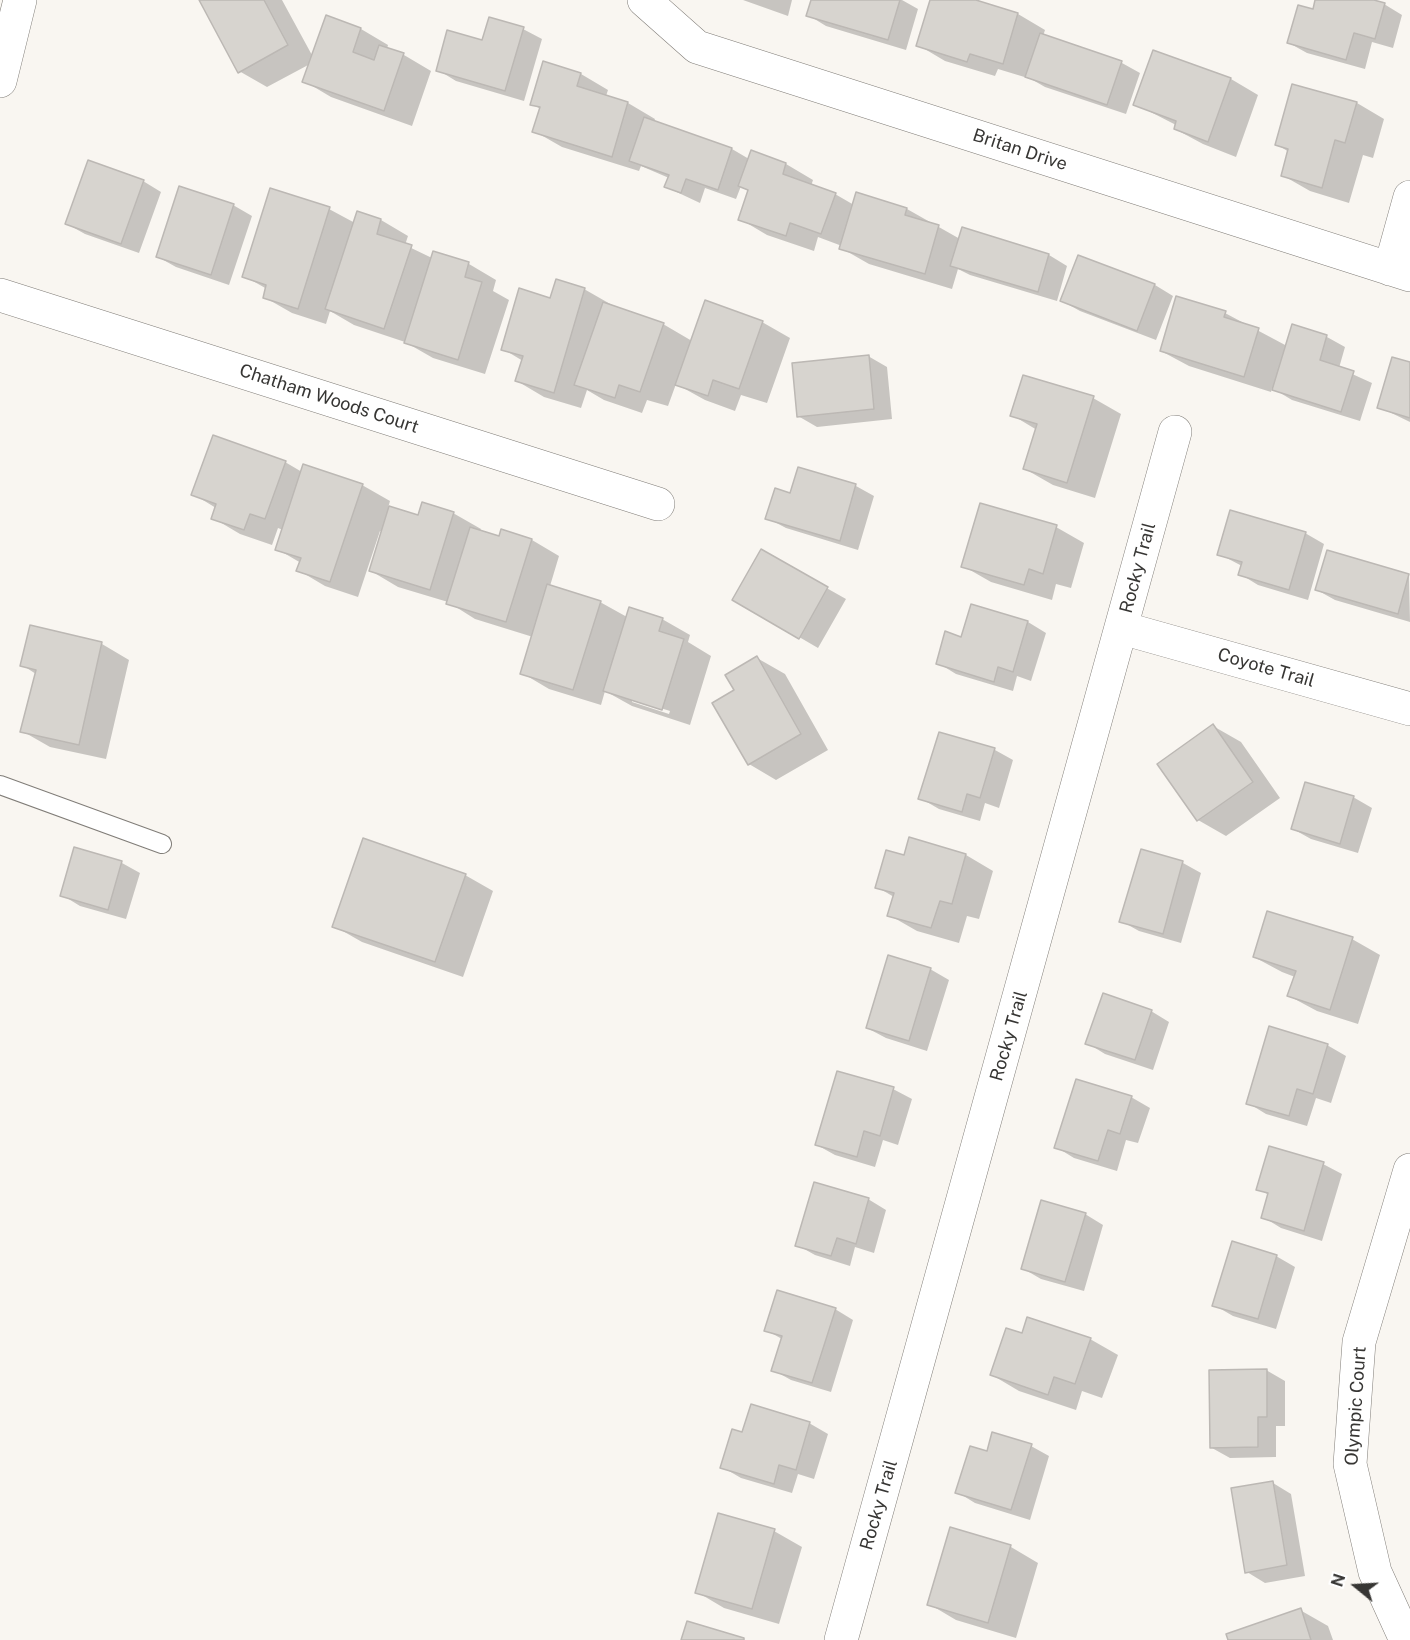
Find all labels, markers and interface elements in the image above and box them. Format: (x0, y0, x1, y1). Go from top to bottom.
street label: Britan Drive (970, 125, 1070, 175)
street label: Chatham Woods Court (237, 360, 421, 438)
street label: Rocky Trail (1116, 520, 1160, 616)
street label: Coyote Trail (1215, 644, 1317, 692)
street label: Rocky Trail (986, 988, 1032, 1084)
street label: Olympic Court (1341, 1346, 1371, 1466)
street label: Rocky Trail (856, 1457, 902, 1553)
north arrow (1326, 1556, 1386, 1616)
text: N (1327, 1571, 1349, 1589)

